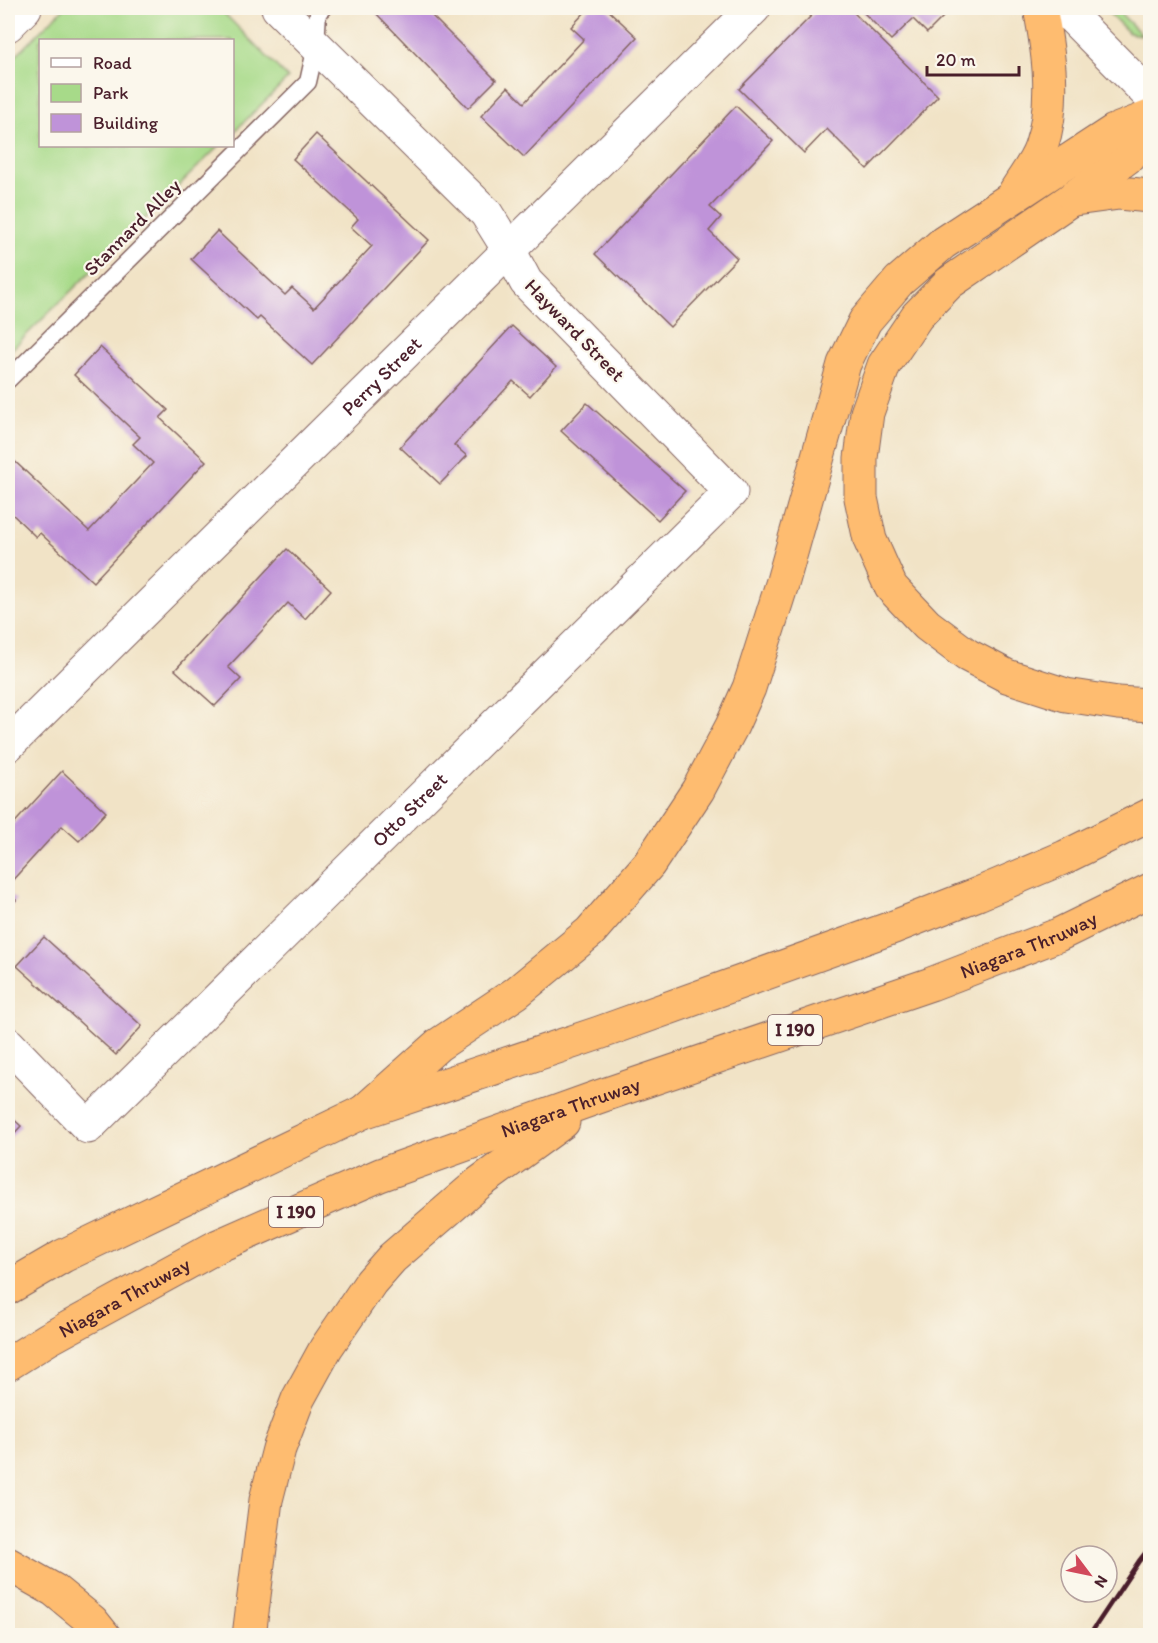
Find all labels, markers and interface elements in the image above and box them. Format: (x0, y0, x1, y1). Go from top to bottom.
legend (39, 39, 234, 147)
scale bar (927, 39, 1018, 77)
text: 20 m (936, 49, 976, 71)
text: Road (93, 52, 132, 74)
text: Park (93, 82, 128, 104)
text: Building (93, 112, 159, 134)
street label: Stannard Alley (79, 173, 186, 280)
street label: Hayward Street (520, 274, 630, 386)
street label: Perry Street (336, 331, 426, 421)
street label: Otto Street (367, 767, 452, 852)
street label: Niagara Thruway (957, 906, 1101, 984)
road number: I 190 (768, 1015, 822, 1045)
street label: Niagara Thruway (498, 1071, 644, 1143)
road number: I 190 (269, 1197, 323, 1227)
street label: Niagara Thruway (54, 1252, 194, 1343)
north arrow (1059, 1544, 1119, 1604)
text: N (1090, 1572, 1112, 1591)

